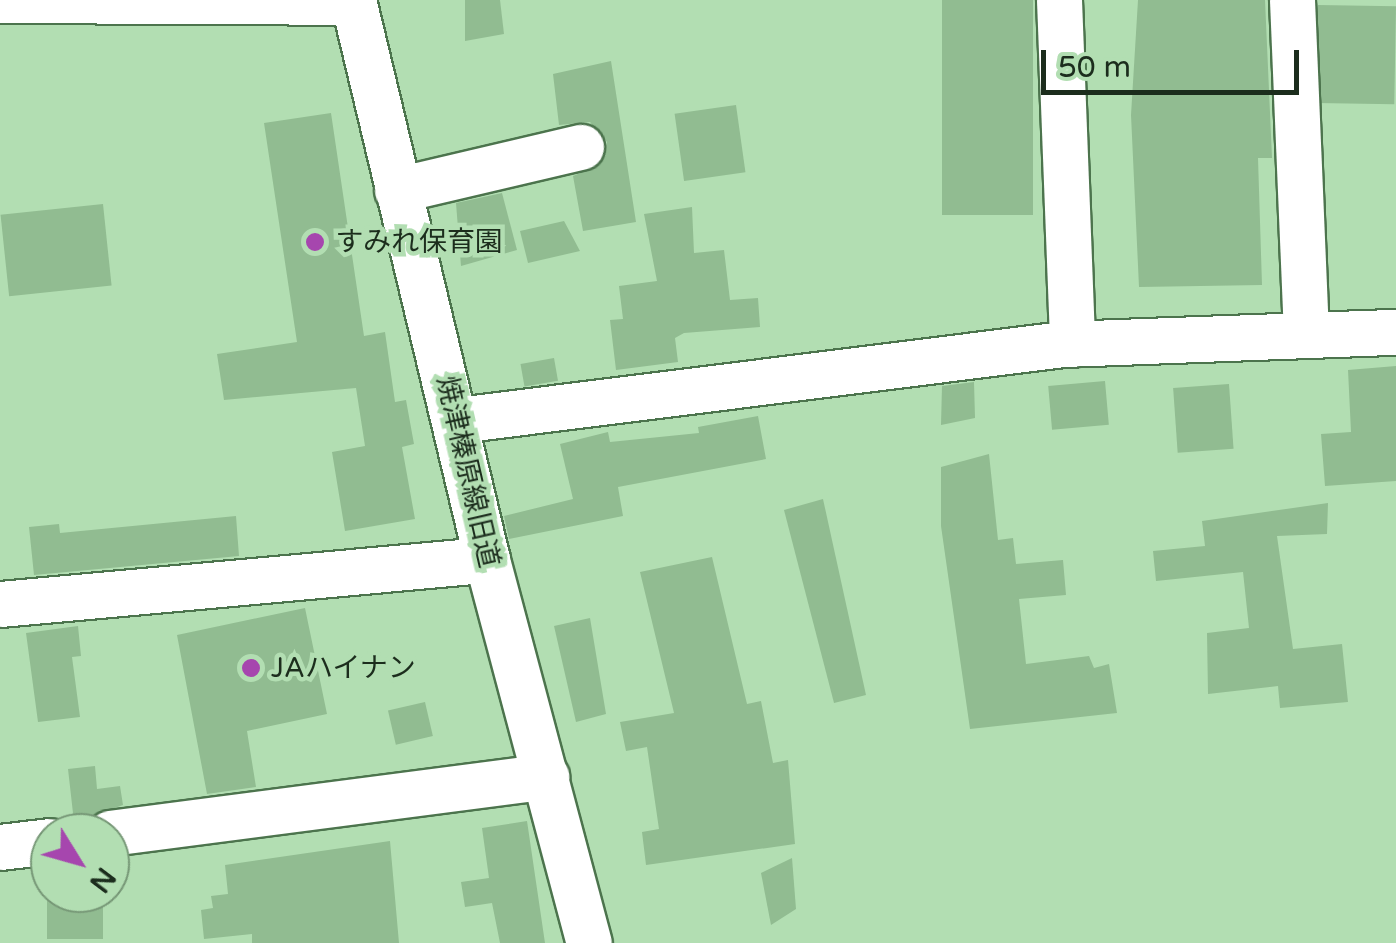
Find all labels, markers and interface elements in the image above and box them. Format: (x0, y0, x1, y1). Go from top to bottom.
scale bar (1046, 30, 1304, 92)
text: 50 m (1058, 49, 1131, 86)
place label: すみれ保育園 (335, 225, 503, 259)
marker: すみれ保育園 (304, 231, 326, 253)
street label: 焼津榛原線旧道 (430, 373, 506, 571)
place label: JAハイナン (271, 651, 417, 685)
marker: JAハイナン (240, 657, 262, 679)
north arrow (30, 813, 130, 913)
text: N (82, 861, 123, 899)

